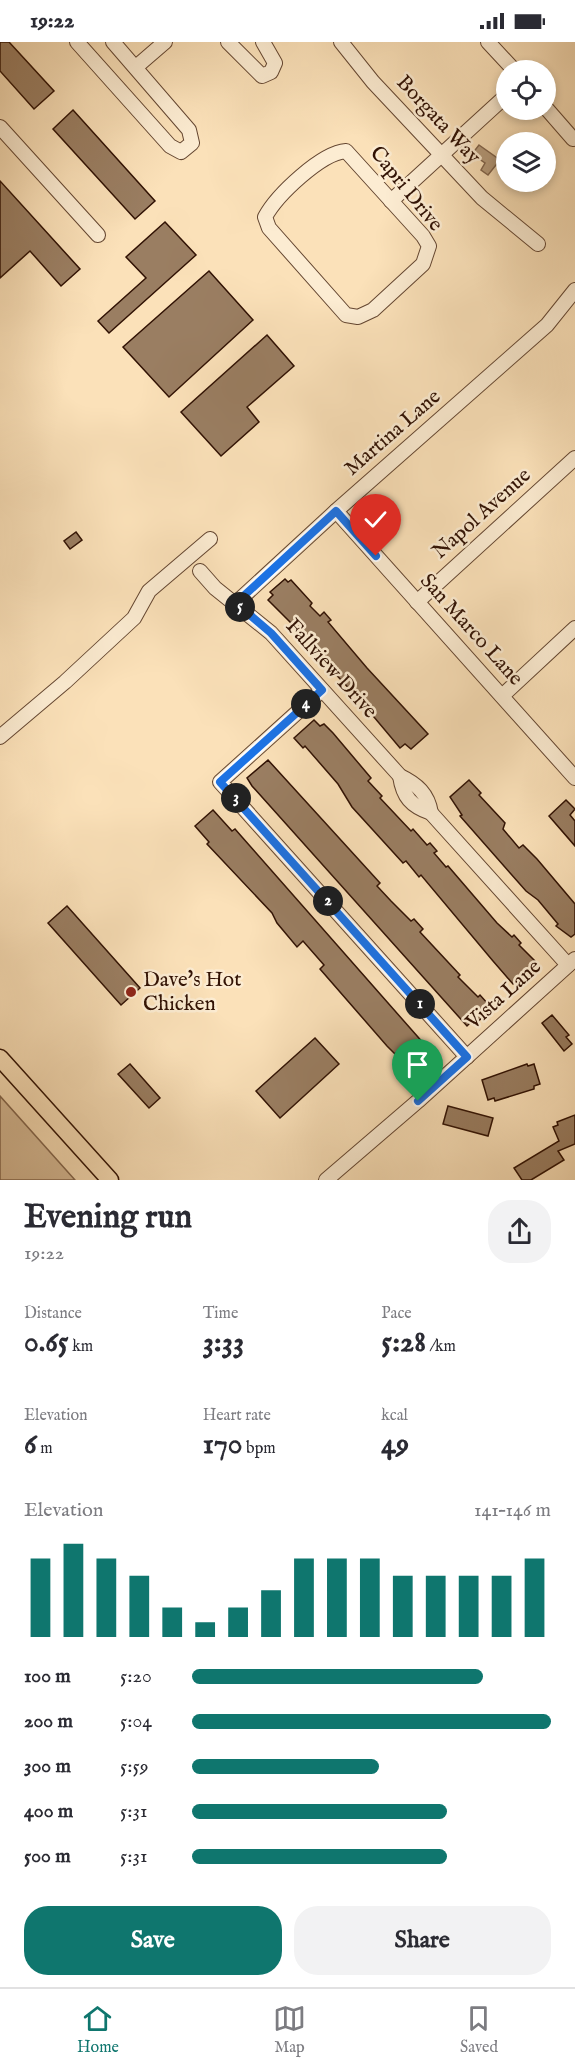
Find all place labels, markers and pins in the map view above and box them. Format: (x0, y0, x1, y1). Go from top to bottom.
pin (350, 494, 401, 556)
pin: 5 (225, 592, 255, 622)
pin: 4 (291, 689, 321, 719)
pin: 3 (221, 783, 251, 813)
pin: 2 (313, 886, 343, 916)
place label: Dave's Hot Chicken (143, 967, 241, 1018)
marker: Dave's Hot Chicken (124, 985, 138, 999)
pin: 1 (405, 989, 435, 1019)
pin (392, 1039, 443, 1101)

